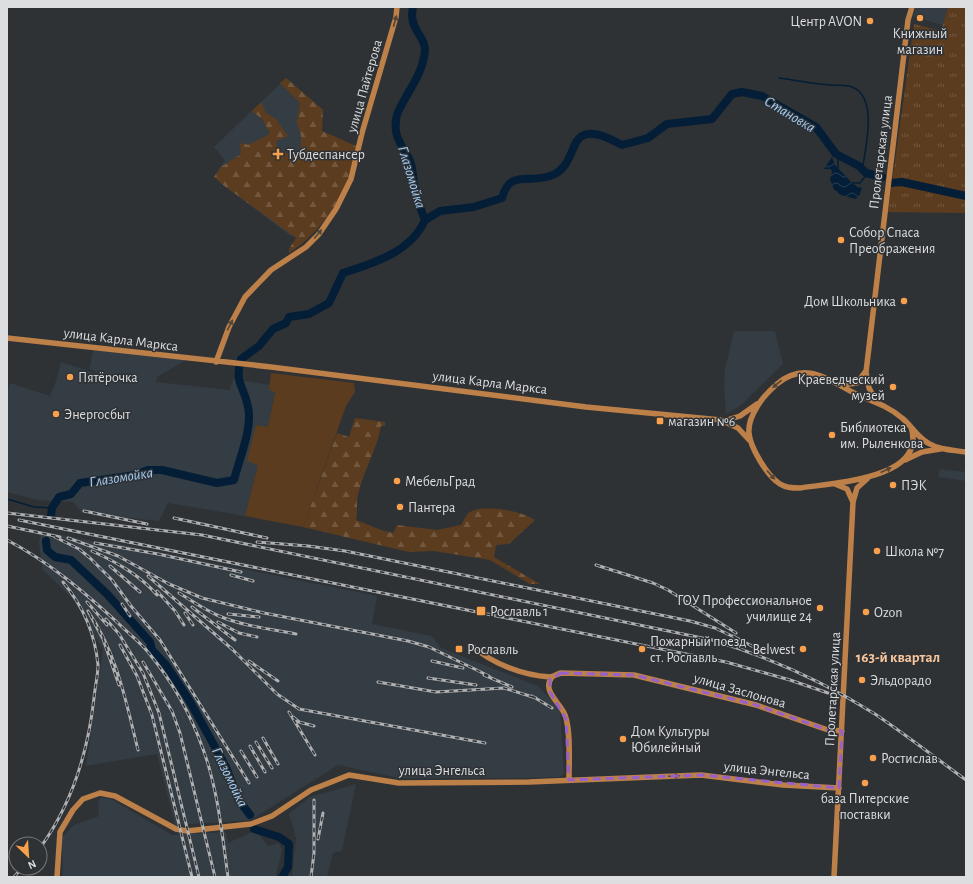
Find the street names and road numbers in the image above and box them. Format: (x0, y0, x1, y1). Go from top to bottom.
street label: улица Пайтерова (345, 38, 385, 135)
street label: Пролетарская улица (867, 94, 895, 210)
street label: улица Карла Маркса (62, 326, 179, 354)
street label: улица Карла Маркса (431, 369, 548, 397)
street label: Пролетарская улица (823, 631, 843, 747)
street label: улица Заслонова (691, 671, 788, 711)
street label: улица Энгельса (722, 759, 811, 783)
street label: улица Энгельса (398, 764, 486, 778)

